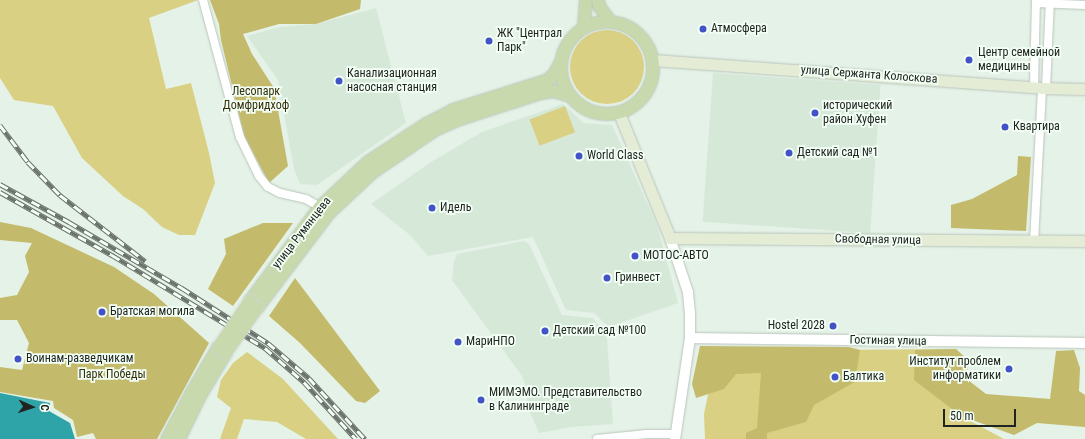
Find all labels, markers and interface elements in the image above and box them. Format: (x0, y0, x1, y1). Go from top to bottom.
place label: Атмосфера (711, 22, 767, 36)
marker: Атмосфера (698, 24, 708, 34)
place label: ЖК "Централ Парк" (497, 27, 562, 55)
marker: ЖК "Централ Парк" (484, 36, 494, 46)
place label: Центр семейной медицины (978, 46, 1060, 74)
marker: Центр семейной медицины (963, 54, 975, 66)
street label: улица Сержанта Колоскова (800, 63, 938, 87)
place label: Канализационная насосная станция (347, 67, 437, 95)
marker: Канализационная насосная станция (334, 76, 344, 86)
park label: Лесопарк Домфридхоф (223, 85, 289, 113)
place label: исторический район Хуфен (823, 99, 892, 127)
marker: исторический район Хуфен (810, 108, 820, 118)
place label: Квартира (1013, 120, 1060, 134)
marker: Квартира (1000, 122, 1010, 132)
place label: Детский сад №1 (797, 146, 878, 160)
marker: Детский сад №1 (784, 148, 794, 158)
place label: World Class (587, 149, 643, 163)
marker: World Class (574, 151, 584, 161)
street label: улица Румянцева (270, 194, 334, 272)
place label: Идель (440, 201, 471, 215)
marker: Идель (427, 203, 437, 213)
street label: Свободная улица (835, 232, 921, 248)
place label: МОТОС-АВТО (643, 249, 709, 263)
marker: МОТОС-АВТО (630, 251, 640, 261)
place label: Гринвест (615, 271, 660, 285)
marker: Гринвест (602, 273, 612, 283)
place label: Братская могила (110, 305, 195, 319)
marker: Братская могила (97, 307, 107, 317)
place label: Hostel 2028 (768, 319, 825, 333)
marker: Hostel 2028 (828, 321, 838, 331)
place label: Детский сад №100 (553, 324, 646, 338)
marker: Детский сад №100 (540, 326, 550, 336)
street label: Гостиная улица (849, 333, 927, 349)
place label: МариНПО (466, 335, 515, 349)
marker: МариНПО (453, 337, 463, 347)
place label: Воинам-разведчикам (26, 352, 133, 366)
marker: Воинам-разведчикам (13, 354, 23, 364)
place label: Институт проблем информатики (909, 355, 1001, 383)
marker: Институт проблем информатики (1004, 364, 1014, 374)
park label: Парк Победы (78, 368, 146, 382)
place label: Балтика (843, 370, 884, 384)
marker: Балтика (830, 372, 840, 382)
place label: МИМЭМО. Представительство в Калининграде (489, 386, 642, 414)
north arrow (12, 387, 52, 427)
marker: МИМЭМО. Представительство в Калининграде (476, 395, 486, 405)
scale bar (945, 401, 1018, 427)
text: С (38, 404, 51, 411)
text: 50 m (950, 409, 974, 423)

